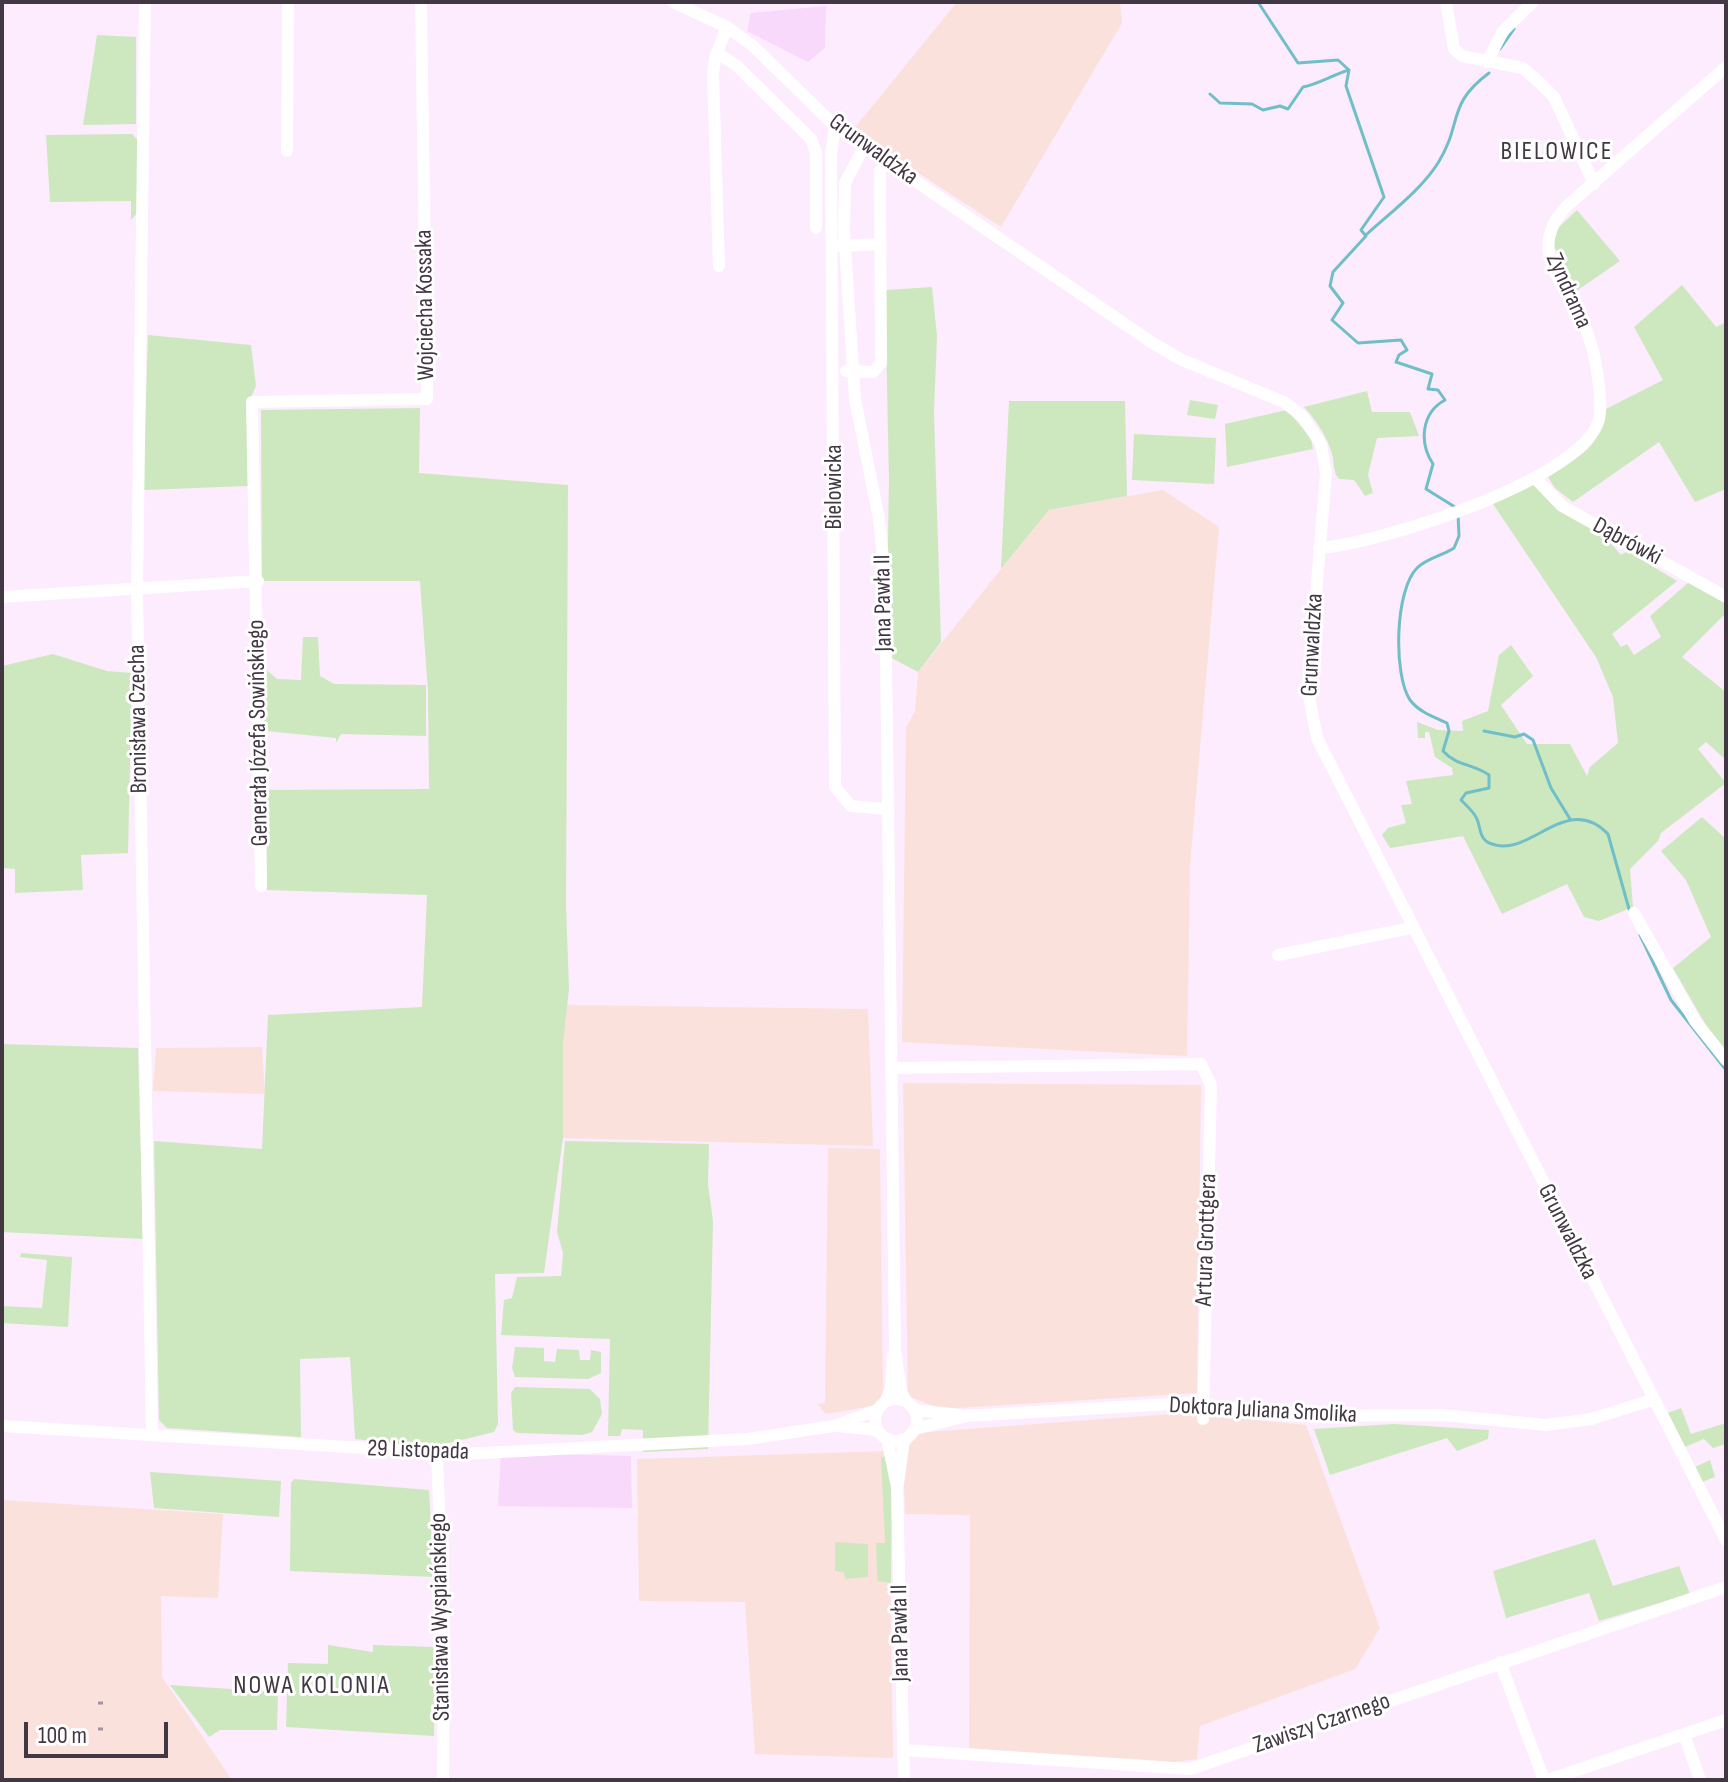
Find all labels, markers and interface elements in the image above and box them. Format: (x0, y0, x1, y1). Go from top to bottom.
street label: Grunwaldzka (823, 108, 923, 192)
district label: BIELOWICE (1501, 136, 1613, 168)
street label: Wojciecha Kossaka (410, 229, 442, 381)
street label: Zyndrama (1539, 249, 1597, 333)
street label: Bielowicka (821, 444, 849, 530)
street label: Dąbrówki (1587, 512, 1667, 572)
street label: Jana Pawła II (869, 554, 899, 652)
street label: Grunwaldzka (1296, 593, 1330, 697)
street label: Generała Józefa Sowińskiego (243, 619, 275, 847)
street label: Bronisława Czecha (123, 644, 155, 794)
street label: Artura Grottgera (1190, 1173, 1224, 1307)
street label: Grunwaldzka (1531, 1180, 1603, 1284)
street label: Doktora Juliana Smolika (1168, 1392, 1358, 1430)
street label: 29 Listopada (367, 1435, 469, 1467)
street label: Stanisława Wyspiańskiego (425, 1513, 457, 1721)
street label: Jana Pawła II (886, 1584, 916, 1682)
district label: NOWA KOLONIA (233, 1670, 391, 1702)
street label: Zawiszy Czarnego (1250, 1687, 1394, 1761)
scale bar (28, 1706, 172, 1756)
text: 100 m (38, 1721, 87, 1750)

